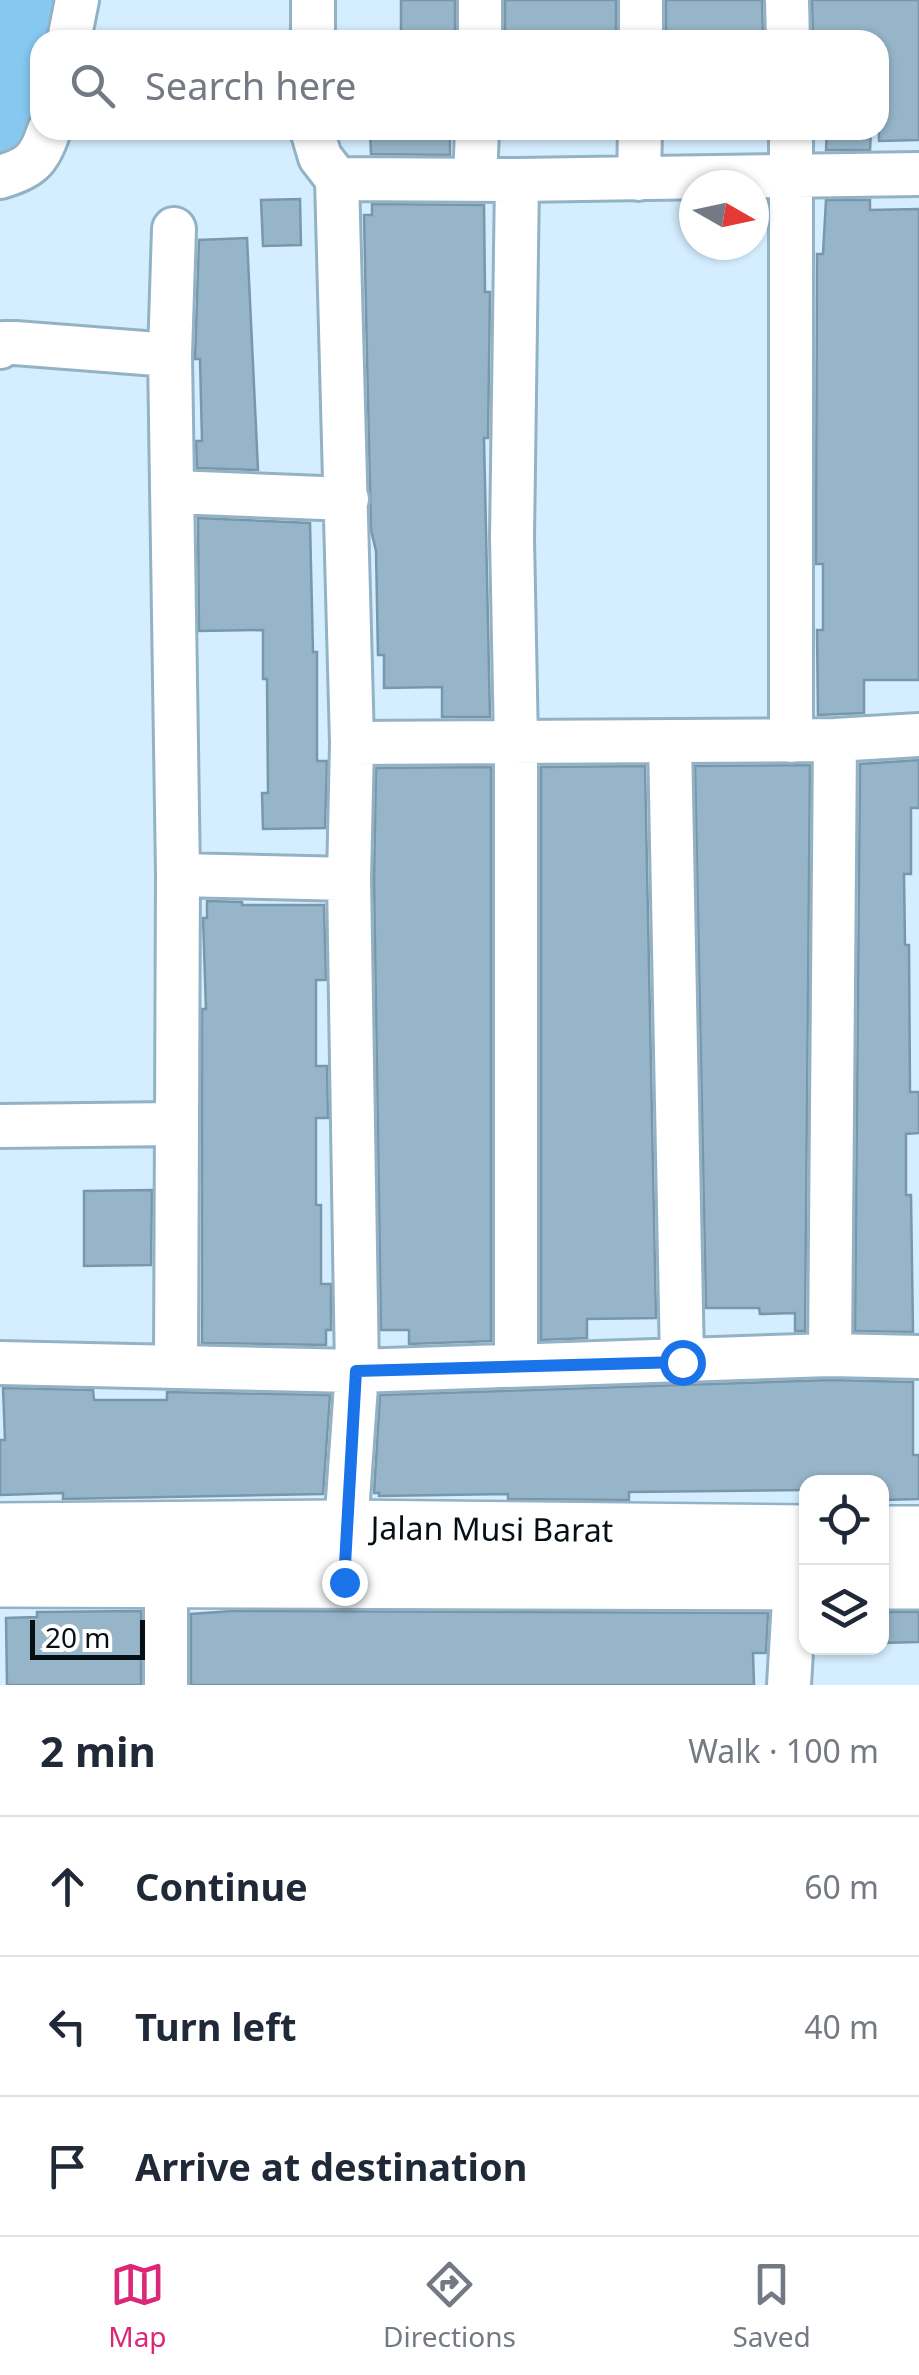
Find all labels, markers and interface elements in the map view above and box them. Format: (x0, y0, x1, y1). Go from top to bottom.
search box (30, 30, 889, 140)
icon: search (65, 58, 120, 113)
text: Search here (145, 59, 356, 111)
north arrow (679, 170, 769, 260)
route start (660, 1340, 706, 1386)
map controls (799, 1475, 889, 1655)
button: locate (799, 1475, 889, 1565)
street label: Jalan Musi Barat (367, 1505, 614, 1551)
route end (322, 1560, 368, 1606)
button: layers (799, 1565, 889, 1655)
scale bar (30, 1615, 145, 1660)
text: 20 m (45, 1618, 111, 1656)
text: 2 min (40, 1722, 156, 1779)
text: Walk · 100 m (688, 1729, 879, 1772)
icon: ahead (40, 1859, 95, 1914)
text: Continue (135, 1860, 308, 1912)
text: 60 m (804, 1865, 879, 1908)
icon: left (40, 1999, 95, 2054)
text: Turn left (135, 2000, 297, 2052)
text: 40 m (804, 2005, 879, 2048)
icon: arrive (40, 2139, 95, 2194)
text: Arrive at destination (135, 2140, 527, 2192)
tab: Map (108, 2257, 167, 2355)
tab: Directions (383, 2257, 516, 2355)
tab: Saved (732, 2257, 811, 2355)

